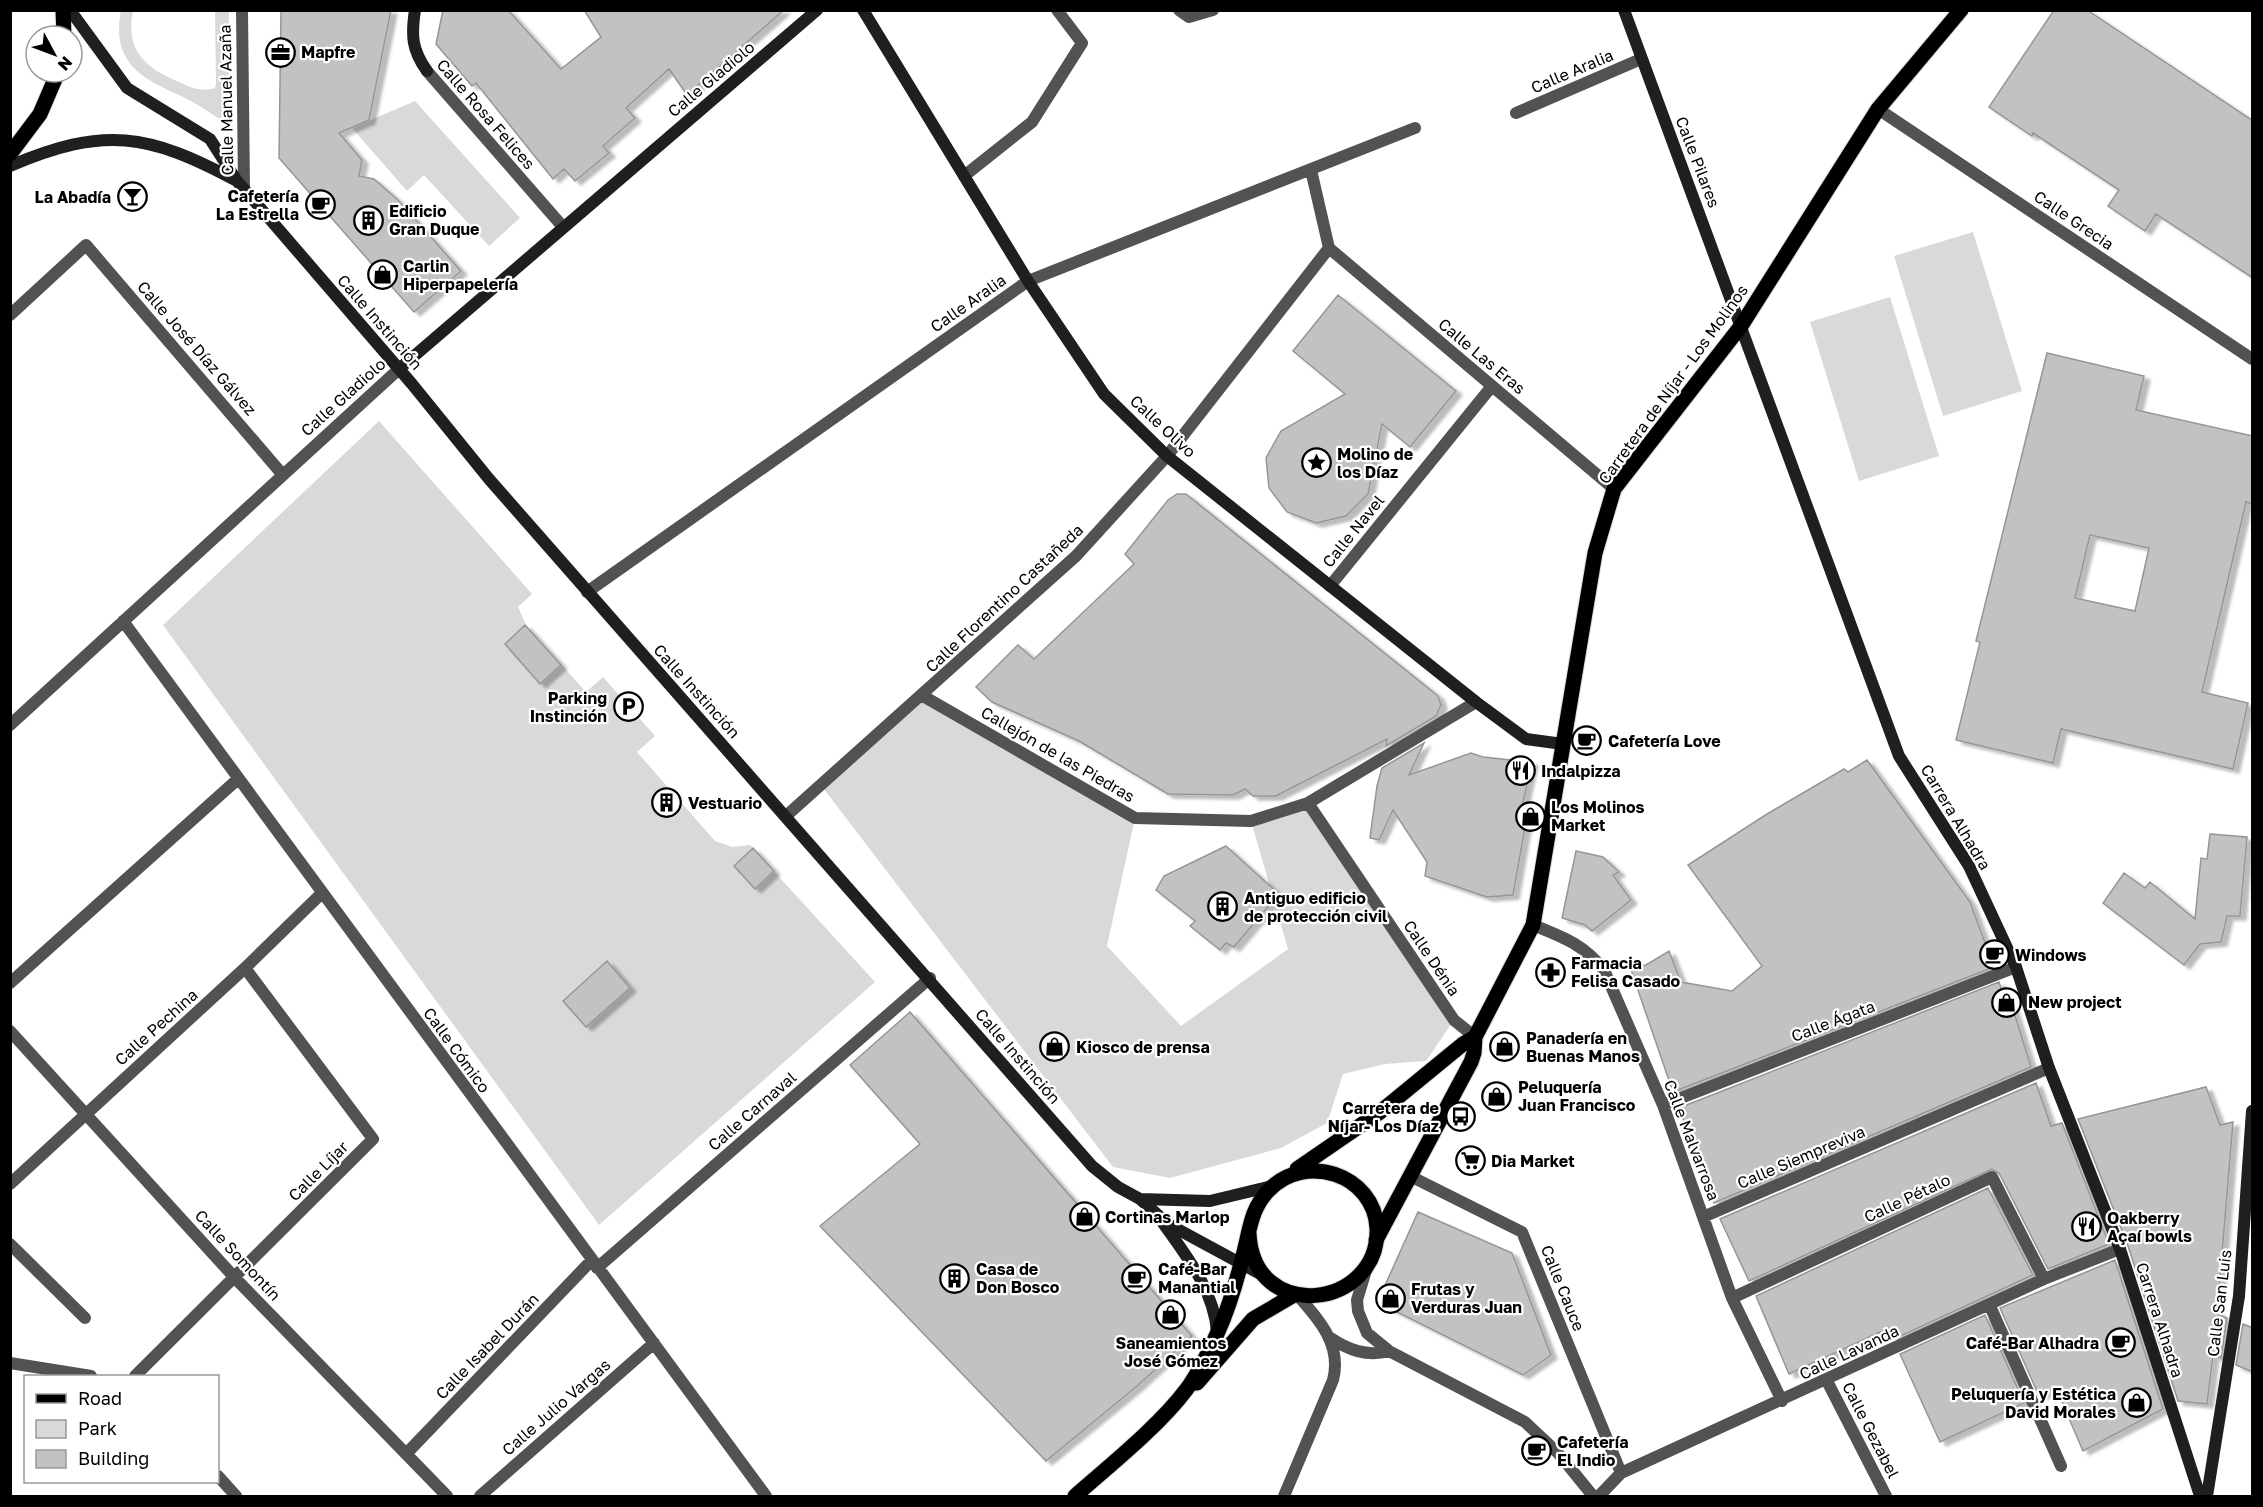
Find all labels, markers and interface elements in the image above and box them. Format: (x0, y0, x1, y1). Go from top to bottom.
north arrow (24, 24, 84, 84)
street label: Calle Manuel Azaña (215, 24, 237, 176)
office icon: Mapfre (264, 36, 296, 68)
street label: Calle Gladiolo (664, 37, 758, 121)
place label: Mapfre (301, 42, 356, 62)
street label: Calle Aralia (1528, 45, 1616, 97)
text: N (54, 53, 77, 75)
street label: Calle Rosa Felices (433, 55, 539, 173)
street label: Calle Pilares (1671, 114, 1725, 210)
bar icon: La Abadía (116, 181, 148, 213)
place label: Cafetería La Estrella (216, 186, 299, 224)
street label: Calle Grecia (2030, 186, 2118, 254)
place label: La Abadía (34, 187, 111, 207)
cafe icon: Cafetería La Estrella (304, 189, 336, 221)
place label: Edificio Gran Duque (389, 201, 480, 239)
building icon: Edificio Gran Duque (352, 204, 384, 236)
place label: Carlin Hiperpapelería (403, 256, 518, 294)
shop icon: Carlin Hiperpapelería (366, 259, 398, 291)
street label: Calle Instinción (333, 270, 427, 374)
street label: Calle Aralia (926, 270, 1010, 336)
street label: Calle José Díaz Gálvez (133, 277, 261, 419)
street label: Carretera de Níjar - Los Molinos (1594, 280, 1752, 488)
street label: Calle Las Eras (1434, 314, 1530, 398)
street label: Calle Gladiolo (297, 354, 389, 440)
street label: Calle Olivo (1126, 390, 1200, 462)
place label: Molino de los Díaz (1337, 444, 1413, 482)
place icon: Molino de los Díaz (1300, 447, 1332, 479)
street label: Calle Navel (1318, 491, 1388, 571)
street label: Calle Florentino Castañeda (921, 520, 1087, 676)
street label: Calle Instinción (650, 640, 744, 742)
place label: Parking Instinción (530, 688, 607, 726)
parking icon: Parking Instinción (612, 691, 644, 723)
street label: Callejón de las Piedras (978, 702, 1138, 806)
cafe icon: Cafetería Love (1571, 725, 1603, 757)
place label: Cafetería Love (1608, 731, 1721, 751)
restaurant icon: Indalpizza (1504, 755, 1536, 787)
street label: Carrera Alhadra (1917, 760, 1995, 874)
place label: Indalpizza (1541, 761, 1621, 781)
building icon: Vestuario (651, 787, 683, 819)
place label: Vestuario (688, 793, 763, 813)
place label: Los Molinos Market (1551, 797, 1645, 835)
shop icon: Los Molinos Market (1514, 800, 1546, 832)
place label: Antiguo edificio de protección civil (1244, 888, 1388, 926)
building icon: Antiguo edificio de protección civil (1207, 891, 1239, 923)
street label: Calle Dénia (1399, 916, 1465, 1000)
cafe icon: Windows (1978, 939, 2010, 971)
place label: Windows (2015, 945, 2087, 965)
place label: Farmacia Felisa Casado (1571, 953, 1681, 991)
pharmacy icon: Farmacia Felisa Casado (1534, 956, 1566, 988)
street label: Calle Pechina (110, 985, 202, 1069)
shop icon: New project (1991, 986, 2023, 1018)
place label: New project (2028, 992, 2122, 1012)
street label: Calle Ágata (1788, 996, 1878, 1046)
street label: Calle Cómico (419, 1003, 495, 1097)
street label: Calle Instinción (971, 1004, 1065, 1108)
place label: Panadería en Buenas Manos (1526, 1028, 1640, 1066)
shop icon: Kiosco de prensa (1039, 1031, 1071, 1063)
shop icon: Panadería en Buenas Manos (1489, 1031, 1521, 1063)
place label: Kiosco de prensa (1076, 1037, 1210, 1057)
street label: Calle Carnaval (704, 1067, 800, 1155)
place label: Peluquería Juan Francisco (1518, 1077, 1636, 1115)
street label: Calle Malvarrosa (1660, 1077, 1724, 1203)
shop icon: Peluquería Juan Francisco (1481, 1080, 1513, 1112)
place label: Carretera de Níjar- Los Díaz (1328, 1098, 1439, 1136)
bus stop icon: Carretera de Níjar- Los Díaz (1444, 1101, 1476, 1133)
street label: Calle Siempreviva (1734, 1121, 1868, 1193)
street label: Calle Líjar (284, 1137, 352, 1205)
supermarket icon: Dia Market (1454, 1145, 1486, 1177)
place label: Dia Market (1491, 1151, 1575, 1171)
street label: Calle Pétalo (1861, 1169, 1953, 1227)
shop icon: Cortinas Marlop (1068, 1201, 1100, 1233)
street label: Calle Somontín (191, 1205, 285, 1305)
place label: Cortinas Marlop (1105, 1207, 1230, 1227)
place label: Oakberry Açaí bowls (2107, 1208, 2192, 1246)
restaurant icon: Oakberry Açaí bowls (2070, 1211, 2102, 1243)
street label: Calle Cauce (1537, 1242, 1589, 1334)
street label: Calle San Luis (2203, 1248, 2235, 1358)
place label: Casa de Don Bosco (976, 1259, 1060, 1297)
place label: Café-Bar Manantial (1158, 1259, 1236, 1297)
street label: Carrera Alhadra (2132, 1260, 2188, 1380)
building icon: Casa de Don Bosco (939, 1262, 971, 1294)
cafe icon: Café-Bar Manantial (1121, 1262, 1153, 1294)
place label: Frutas y Verduras Juan (1411, 1279, 1522, 1317)
shop icon: Frutas y Verduras Juan (1374, 1282, 1406, 1314)
street label: Calle Isabel Durán (431, 1289, 543, 1403)
shop icon: Saneamientos José Gómez (1155, 1299, 1187, 1331)
street label: Calle Lavanda (1796, 1320, 1902, 1384)
cafe icon: Café-Bar Alhadra (2104, 1327, 2136, 1359)
place label: Saneamientos José Gómez (1116, 1333, 1226, 1371)
place label: Café-Bar Alhadra (1966, 1333, 2099, 1353)
street label: Calle Julio Vargas (498, 1354, 614, 1460)
legend (24, 1375, 219, 1483)
street label: Calle Gezabel (1838, 1379, 1904, 1481)
place label: Peluquería y Estética David Morales (1951, 1384, 2116, 1422)
text: Road (78, 1387, 122, 1409)
shop icon: Peluquería y Estética David Morales (2121, 1387, 2153, 1419)
text: Park (78, 1417, 117, 1439)
place label: Cafetería El Indio (1557, 1432, 1629, 1470)
cafe icon: Cafetería El Indio (1520, 1435, 1552, 1467)
text: Building (78, 1447, 149, 1469)

